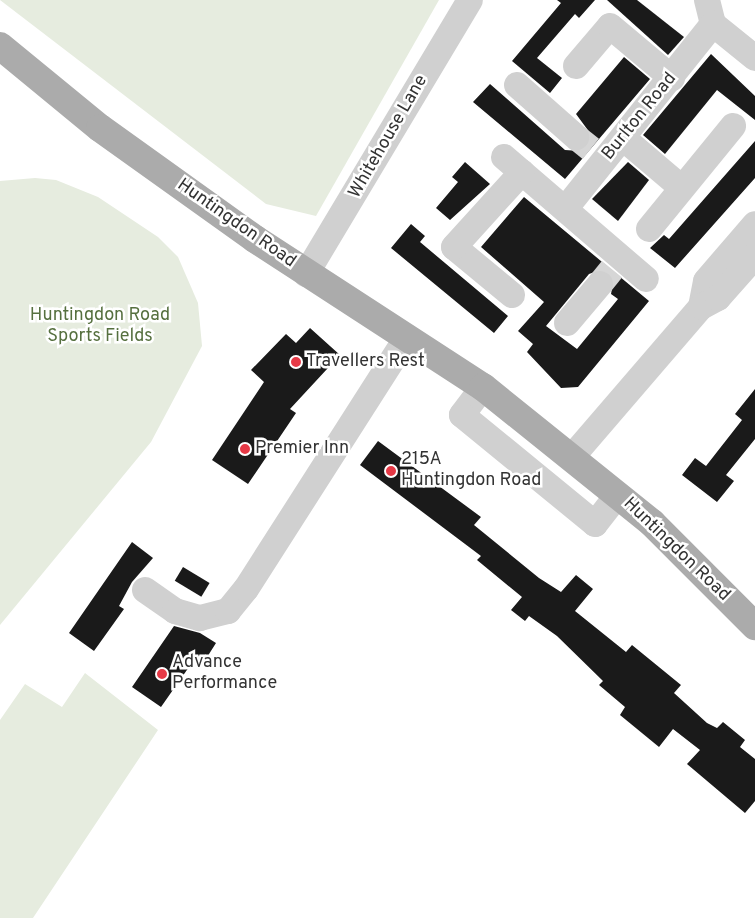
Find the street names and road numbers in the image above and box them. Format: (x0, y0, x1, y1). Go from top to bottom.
street label: Burlton Road (598, 69, 682, 165)
street label: Whitehouse Lane (345, 72, 433, 202)
street label: Huntingdon Road (172, 175, 300, 273)
street label: Huntingdon Road (618, 494, 734, 606)

